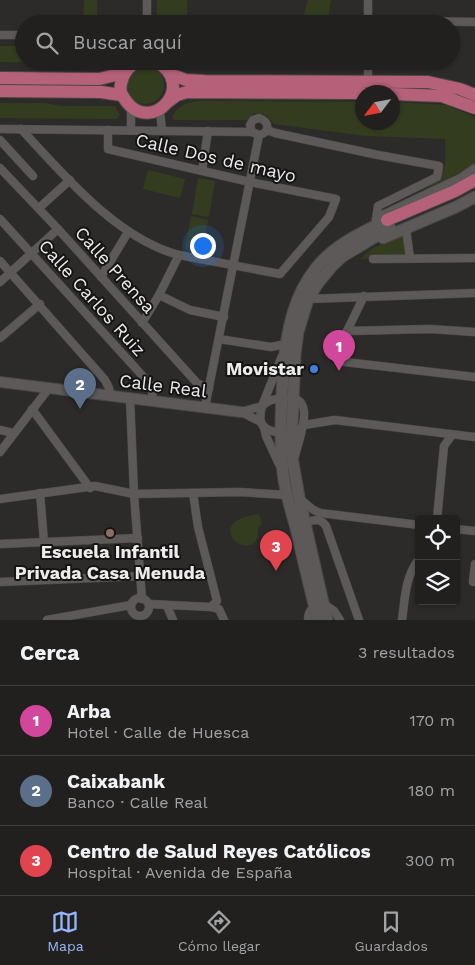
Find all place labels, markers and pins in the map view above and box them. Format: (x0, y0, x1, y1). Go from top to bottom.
pin: 1 (323, 330, 355, 371)
place label: Movistar (226, 358, 304, 379)
marker: Movistar (308, 363, 320, 375)
pin: 2 (64, 368, 96, 409)
marker: Escuela Infantil Privada Casa Menuda (104, 527, 116, 539)
pin: 3 (260, 530, 292, 571)
place label: Escuela Infantil Privada Casa Menuda (15, 541, 206, 583)

